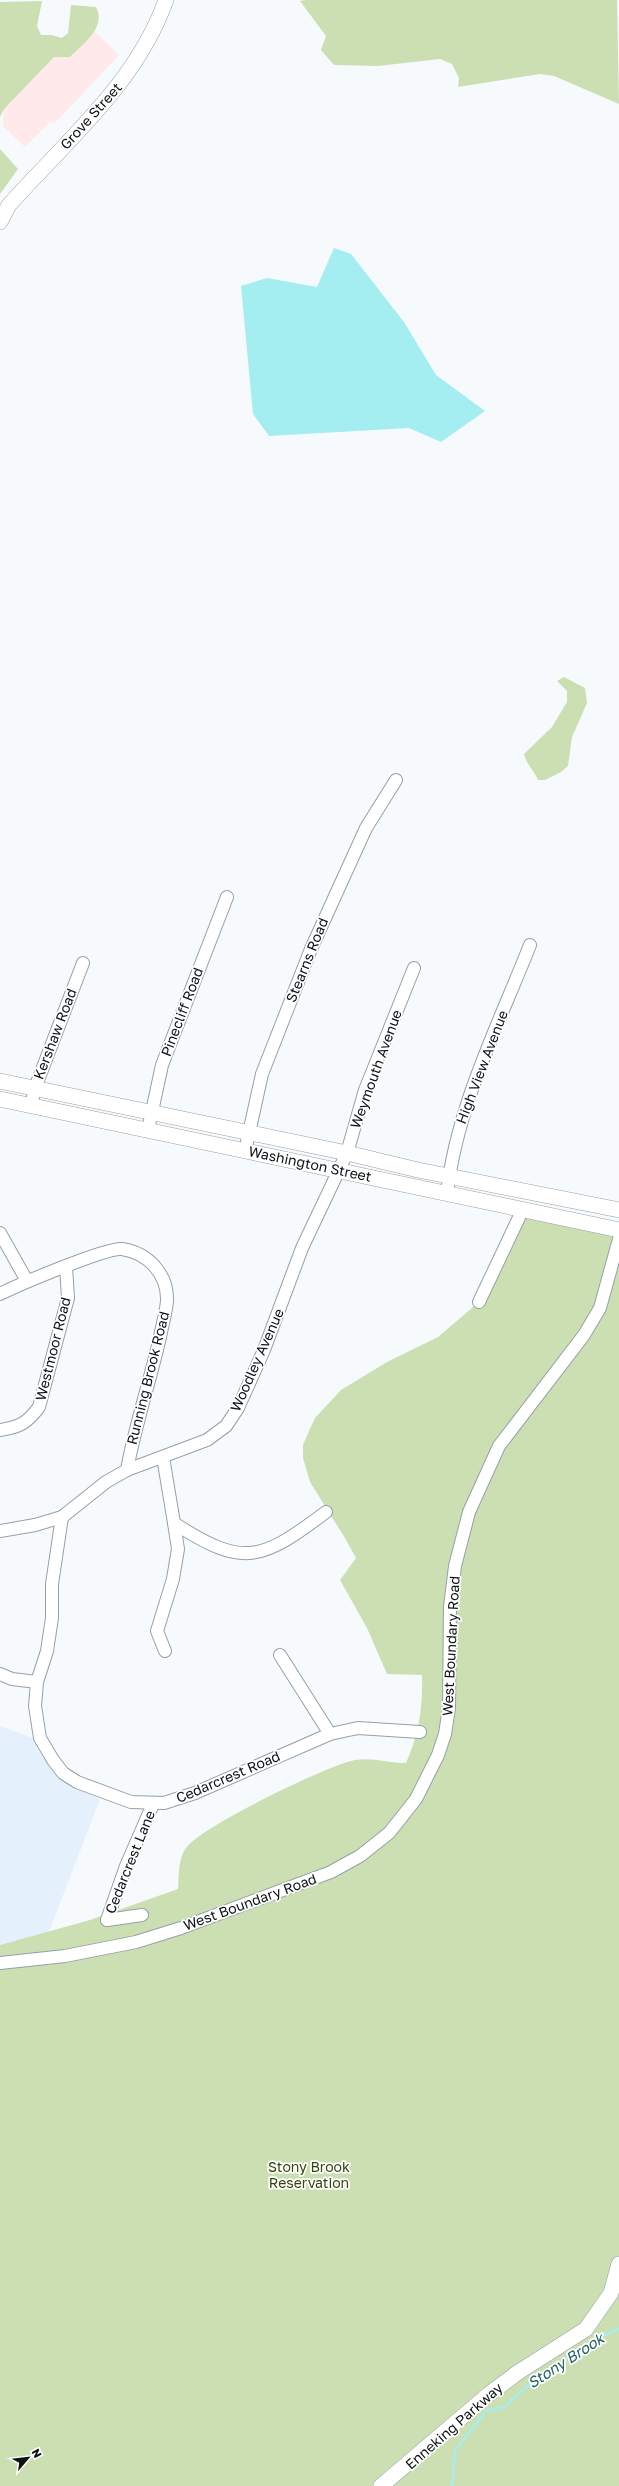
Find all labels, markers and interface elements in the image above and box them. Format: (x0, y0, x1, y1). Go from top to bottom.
street label: Grove Street (56, 79, 125, 153)
street label: Stearns Road (282, 915, 331, 1005)
street label: Pinecliff Road (157, 965, 206, 1059)
street label: Kershaw Road (29, 986, 80, 1082)
street label: Weymouth Avenue (346, 1007, 405, 1130)
street label: High View Avenue (452, 1008, 511, 1126)
street label: Washington Street (247, 1142, 373, 1185)
street label: Westmoor Road (31, 1295, 74, 1403)
street label: Woodley Avenue (226, 1306, 287, 1414)
street label: Running Brook Road (123, 1310, 172, 1446)
street label: West Boundary Road (438, 1575, 463, 1717)
street label: Cedarcrest Road (173, 1747, 282, 1806)
street label: Cedarcrest Lane (101, 1808, 158, 1916)
street label: West Boundary Road (181, 1870, 319, 1934)
park label: Stony Brook Reservation (268, 2158, 350, 2191)
water label: Stony Brook (524, 2328, 609, 2392)
street label: Enneking Parkway (402, 2379, 506, 2472)
north arrow (8, 2438, 48, 2478)
text: N (30, 2446, 45, 2460)

